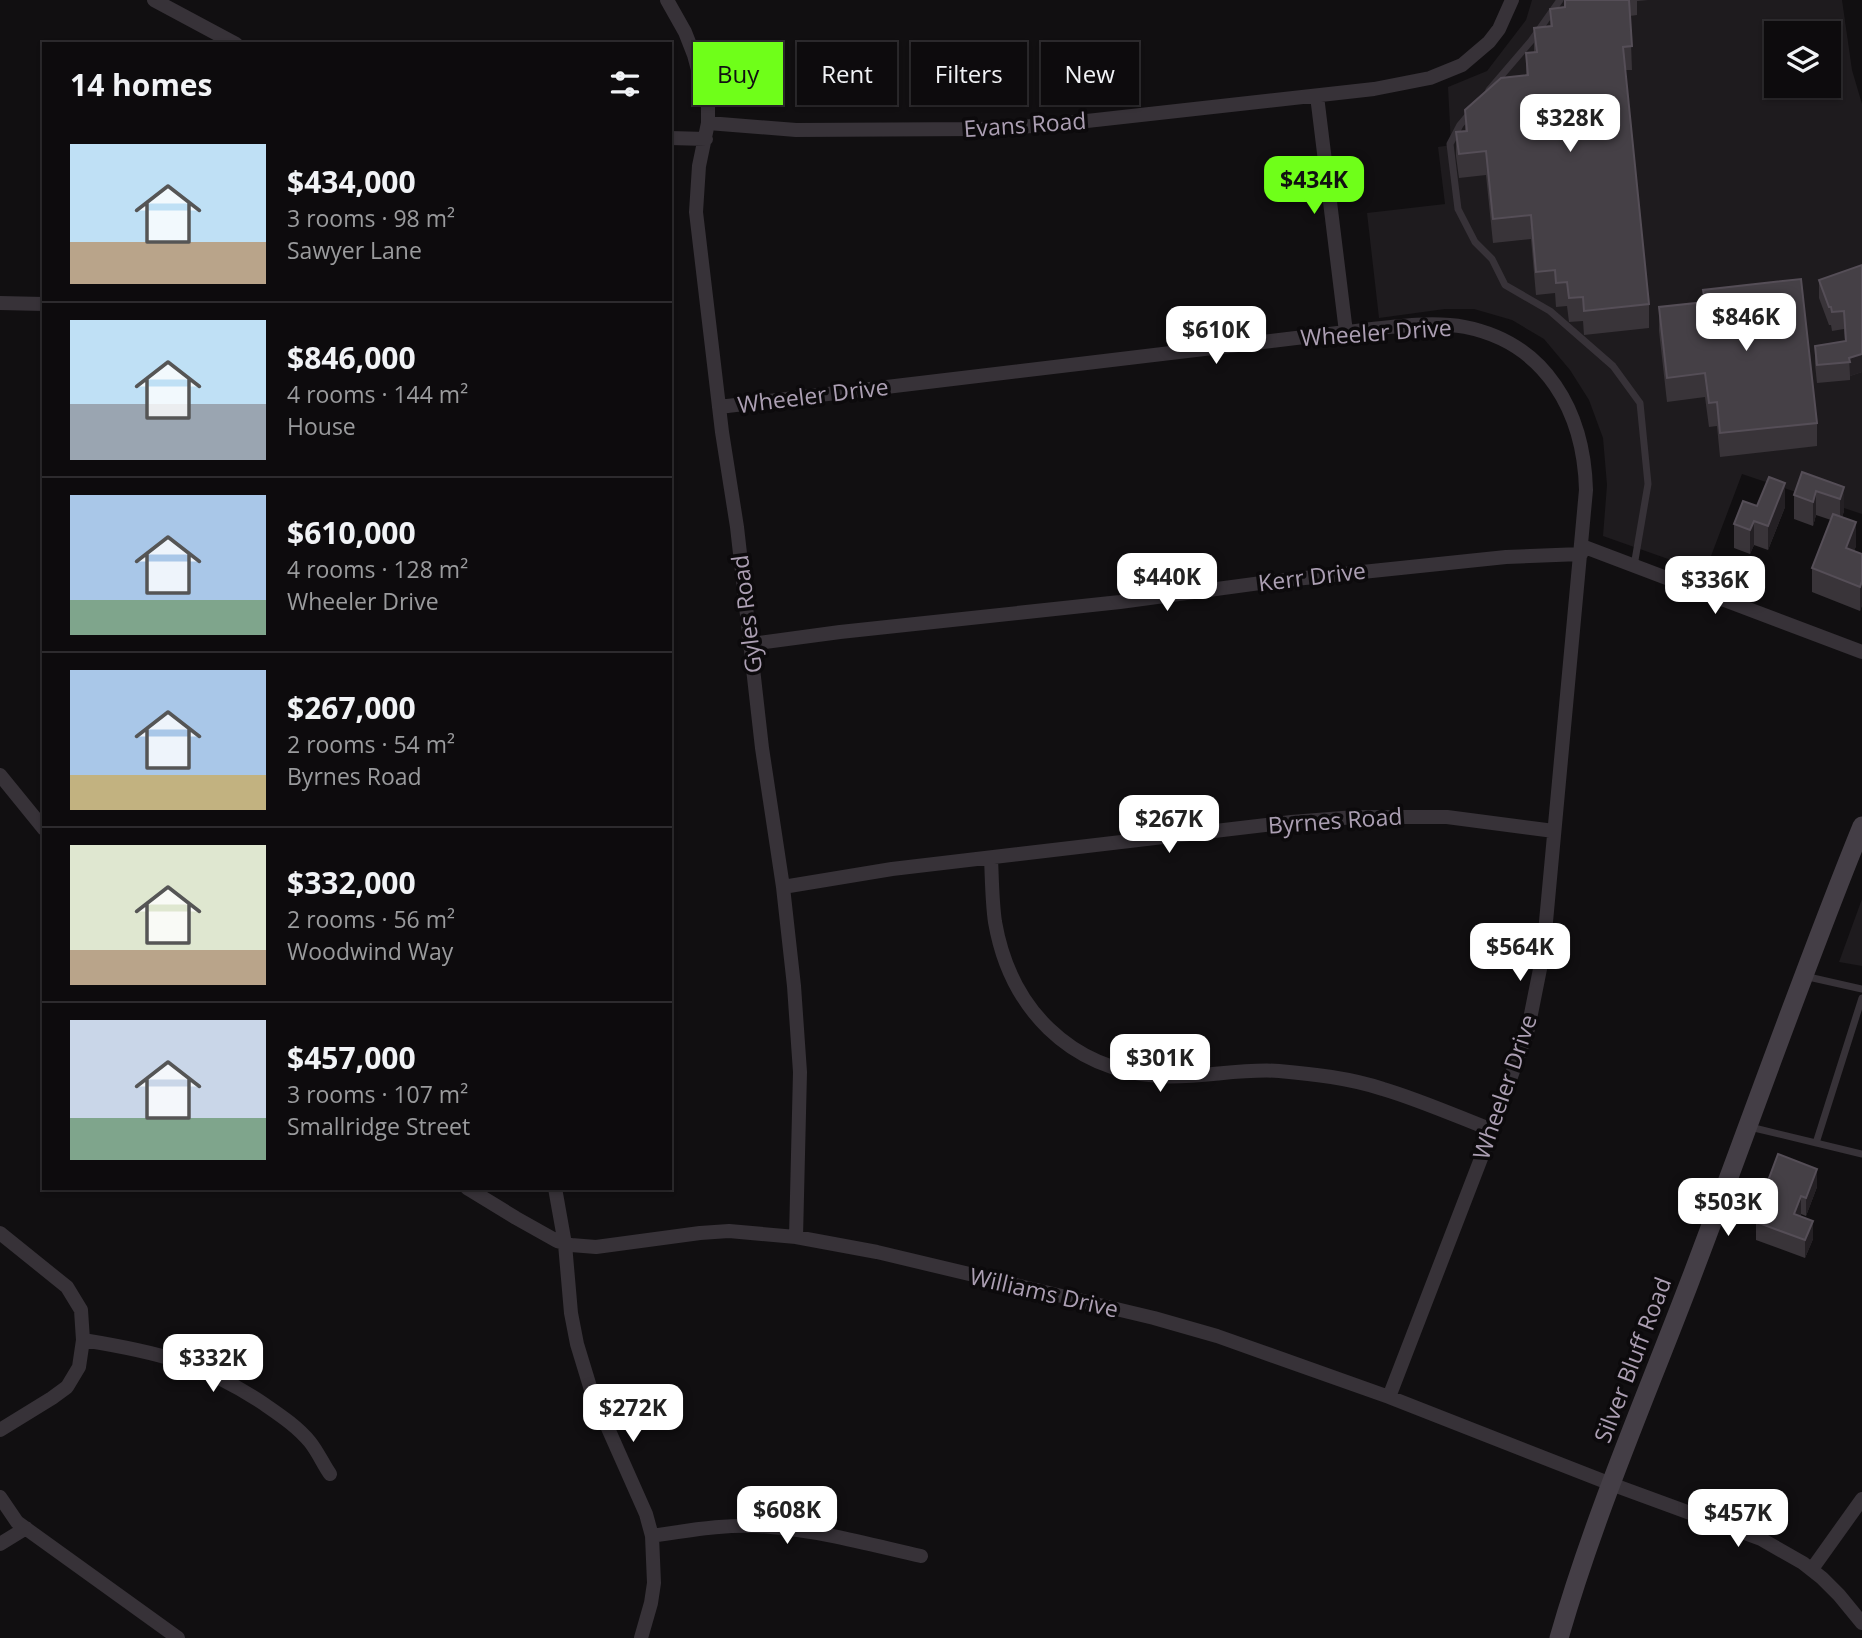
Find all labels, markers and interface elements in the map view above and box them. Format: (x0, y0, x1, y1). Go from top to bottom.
map controls (1764, 21, 1841, 98)
button: layers (1764, 21, 1841, 98)
chip: Buy (693, 42, 783, 105)
chip: Rent (797, 42, 897, 105)
chip: Filters (911, 42, 1027, 105)
chip: New (1041, 42, 1139, 105)
text: 14 homes (70, 64, 213, 105)
icon: filters (606, 65, 644, 103)
pin: $328K (1521, 94, 1619, 154)
text: $328K (1536, 101, 1604, 133)
street label: Evans Road (962, 104, 1087, 144)
pin: $434K (1265, 156, 1363, 216)
text: $434,000 (287, 161, 416, 202)
text: $434K (1280, 163, 1348, 195)
icon: home (126, 172, 210, 256)
text: 3 rooms · 98 m² (287, 202, 455, 234)
text: Sawyer Lane (287, 234, 422, 266)
pin: $846K (1697, 294, 1795, 353)
text: $846K (1712, 300, 1780, 332)
pin: $610K (1167, 306, 1265, 366)
street label: Wheeler Drive (1299, 311, 1453, 353)
text: $610K (1182, 313, 1250, 345)
text: $846,000 (287, 337, 416, 378)
icon: home (126, 348, 210, 432)
street label: Wheeler Drive (736, 370, 890, 420)
text: 4 rooms · 144 m² (287, 378, 468, 410)
text: House (287, 410, 356, 442)
text: $610,000 (287, 512, 416, 553)
icon: home (126, 523, 210, 607)
text: 4 rooms · 128 m² (287, 553, 468, 585)
street label: Gyles Road (723, 553, 769, 675)
pin: $440K (1118, 554, 1216, 613)
street label: Kerr Drive (1256, 554, 1367, 598)
pin: $336K (1666, 556, 1764, 616)
text: $440K (1133, 560, 1201, 592)
text: $336K (1681, 563, 1749, 595)
text: Wheeler Drive (287, 585, 439, 617)
text: $267,000 (287, 687, 416, 728)
icon: home (126, 698, 210, 782)
text: 2 rooms · 54 m² (287, 728, 455, 760)
text: Byrnes Road (287, 760, 422, 792)
pin: $267K (1120, 796, 1218, 855)
street label: Byrnes Road (1267, 799, 1403, 841)
text: $267K (1135, 802, 1203, 834)
text: $332,000 (287, 862, 416, 903)
icon: home (126, 873, 210, 957)
text: 2 rooms · 56 m² (287, 903, 455, 935)
pin: $564K (1471, 923, 1569, 983)
text: $564K (1486, 930, 1554, 962)
text: Woodwind Way (287, 935, 453, 967)
street label: Wheeler Drive (1464, 1010, 1544, 1164)
pin: $301K (1111, 1034, 1209, 1094)
text: $457,000 (287, 1037, 416, 1078)
text: $301K (1126, 1041, 1194, 1073)
icon: home (126, 1048, 210, 1132)
text: 3 rooms · 107 m² (287, 1078, 468, 1110)
text: Smallridge Street (287, 1110, 470, 1142)
pin: $503K (1679, 1178, 1777, 1238)
text: $503K (1694, 1185, 1762, 1217)
street label: Williams Drive (967, 1259, 1122, 1325)
street label: Silver Bluff Road (1586, 1272, 1678, 1447)
pin: $332K (164, 1334, 262, 1394)
text: $332K (179, 1341, 247, 1373)
pin: $272K (584, 1384, 682, 1444)
text: $272K (599, 1391, 667, 1423)
pin: $608K (738, 1486, 836, 1546)
pin: $457K (1689, 1490, 1787, 1549)
text: $608K (753, 1493, 821, 1525)
text: $457K (1704, 1496, 1772, 1528)

